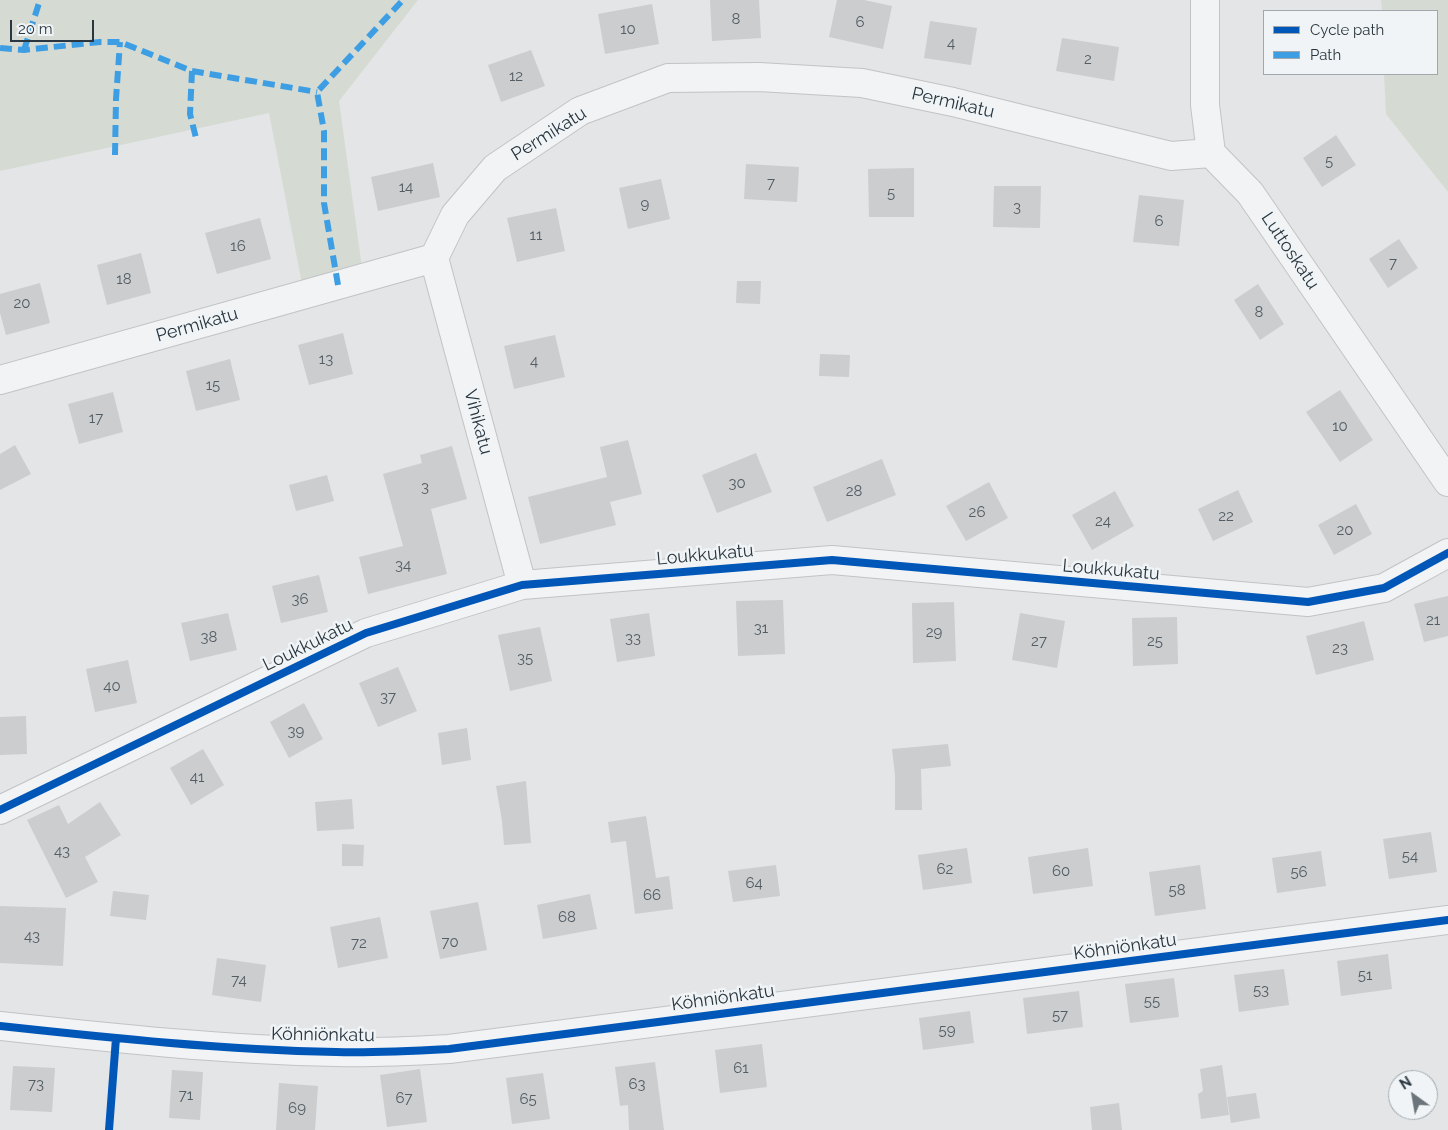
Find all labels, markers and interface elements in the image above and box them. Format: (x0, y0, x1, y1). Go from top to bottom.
scale bar (12, 10, 96, 42)
house number: 8 (732, 10, 740, 28)
legend (1263, 10, 1438, 75)
house number: 6 (855, 13, 865, 31)
text: 20 m (18, 20, 53, 38)
house number: 10 (620, 20, 636, 38)
text: Cycle path (1310, 21, 1384, 39)
house number: 4 (947, 34, 955, 52)
text: Path (1310, 46, 1341, 64)
house number: 2 (1084, 50, 1092, 68)
house number: 12 (509, 67, 523, 85)
street label: Permikatu (909, 83, 997, 123)
street label: Permikatu (508, 102, 590, 166)
house number: 5 (1325, 152, 1333, 170)
house number: 7 (767, 174, 775, 192)
house number: 14 (399, 178, 413, 196)
house number: 5 (887, 184, 895, 202)
house number: 9 (641, 195, 649, 213)
house number: 3 (1013, 198, 1021, 216)
street label: Luttoskatu (1256, 208, 1324, 294)
house number: 6 (1154, 212, 1164, 230)
house number: 11 (530, 226, 542, 244)
house number: 16 (230, 237, 246, 255)
house number: 7 (1389, 254, 1397, 272)
house number: 18 (116, 270, 132, 288)
house number: 20 (14, 294, 30, 312)
street label: Permikatu (153, 303, 241, 347)
house number: 8 (1255, 303, 1263, 321)
house number: 13 (319, 350, 333, 368)
house number: 4 (530, 352, 538, 370)
house number: 15 (206, 376, 220, 394)
street label: Vihikatu (459, 387, 497, 457)
house number: 17 (89, 409, 103, 427)
house number: 10 (1332, 417, 1348, 435)
house number: 30 (728, 474, 746, 492)
house number: 3 (421, 478, 429, 496)
house number: 28 (846, 482, 862, 500)
house number: 26 (969, 503, 985, 521)
house number: 22 (1218, 507, 1234, 525)
house number: 24 (1095, 512, 1111, 530)
house number: 20 (1337, 521, 1353, 539)
street label: Loukkukatu (656, 540, 754, 570)
street label: Loukkukatu (1062, 555, 1160, 585)
house number: 34 (395, 556, 411, 574)
house number: 36 (291, 590, 309, 608)
house number: 21 (1426, 611, 1440, 629)
street label: Loukkukatu (259, 614, 357, 676)
house number: 31 (754, 619, 768, 637)
house number: 29 (926, 623, 942, 641)
house number: 38 (201, 628, 217, 646)
house number: 33 (625, 629, 641, 647)
house number: 27 (1031, 632, 1047, 650)
house number: 25 (1147, 632, 1163, 650)
house number: 23 (1332, 639, 1348, 657)
house number: 35 (517, 649, 533, 667)
house number: 40 (103, 677, 121, 695)
house number: 37 (380, 688, 396, 706)
house number: 39 (288, 722, 304, 740)
house number: 41 (190, 768, 204, 786)
house number: 43 (54, 842, 70, 860)
house number: 54 (1402, 847, 1418, 865)
house number: 62 (937, 860, 953, 878)
house number: 60 (1052, 862, 1070, 880)
house number: 56 (1290, 863, 1308, 881)
house number: 64 (745, 874, 763, 892)
house number: 58 (1168, 881, 1186, 899)
house number: 66 (643, 886, 661, 904)
house number: 68 (558, 908, 576, 926)
house number: 43 (24, 927, 40, 945)
street label: Köhniönkatu (1072, 929, 1178, 965)
house number: 70 (441, 933, 459, 951)
house number: 72 (351, 934, 367, 952)
house number: 51 (1358, 966, 1372, 984)
house number: 74 (231, 971, 247, 989)
street label: Köhniönkatu (670, 980, 776, 1016)
house number: 53 (1253, 981, 1269, 999)
house number: 55 (1144, 992, 1160, 1010)
house number: 57 (1052, 1006, 1068, 1024)
house number: 59 (939, 1021, 955, 1039)
street label: Köhniönkatu (271, 1023, 375, 1047)
house number: 61 (733, 1059, 749, 1077)
north arrow (1388, 1070, 1438, 1120)
text: N (1397, 1074, 1414, 1093)
house number: 73 (28, 1075, 44, 1093)
house number: 63 (628, 1075, 646, 1093)
house number: 71 (179, 1086, 193, 1104)
house number: 67 (395, 1089, 413, 1107)
house number: 65 (519, 1090, 537, 1108)
house number: 69 (288, 1099, 306, 1117)

